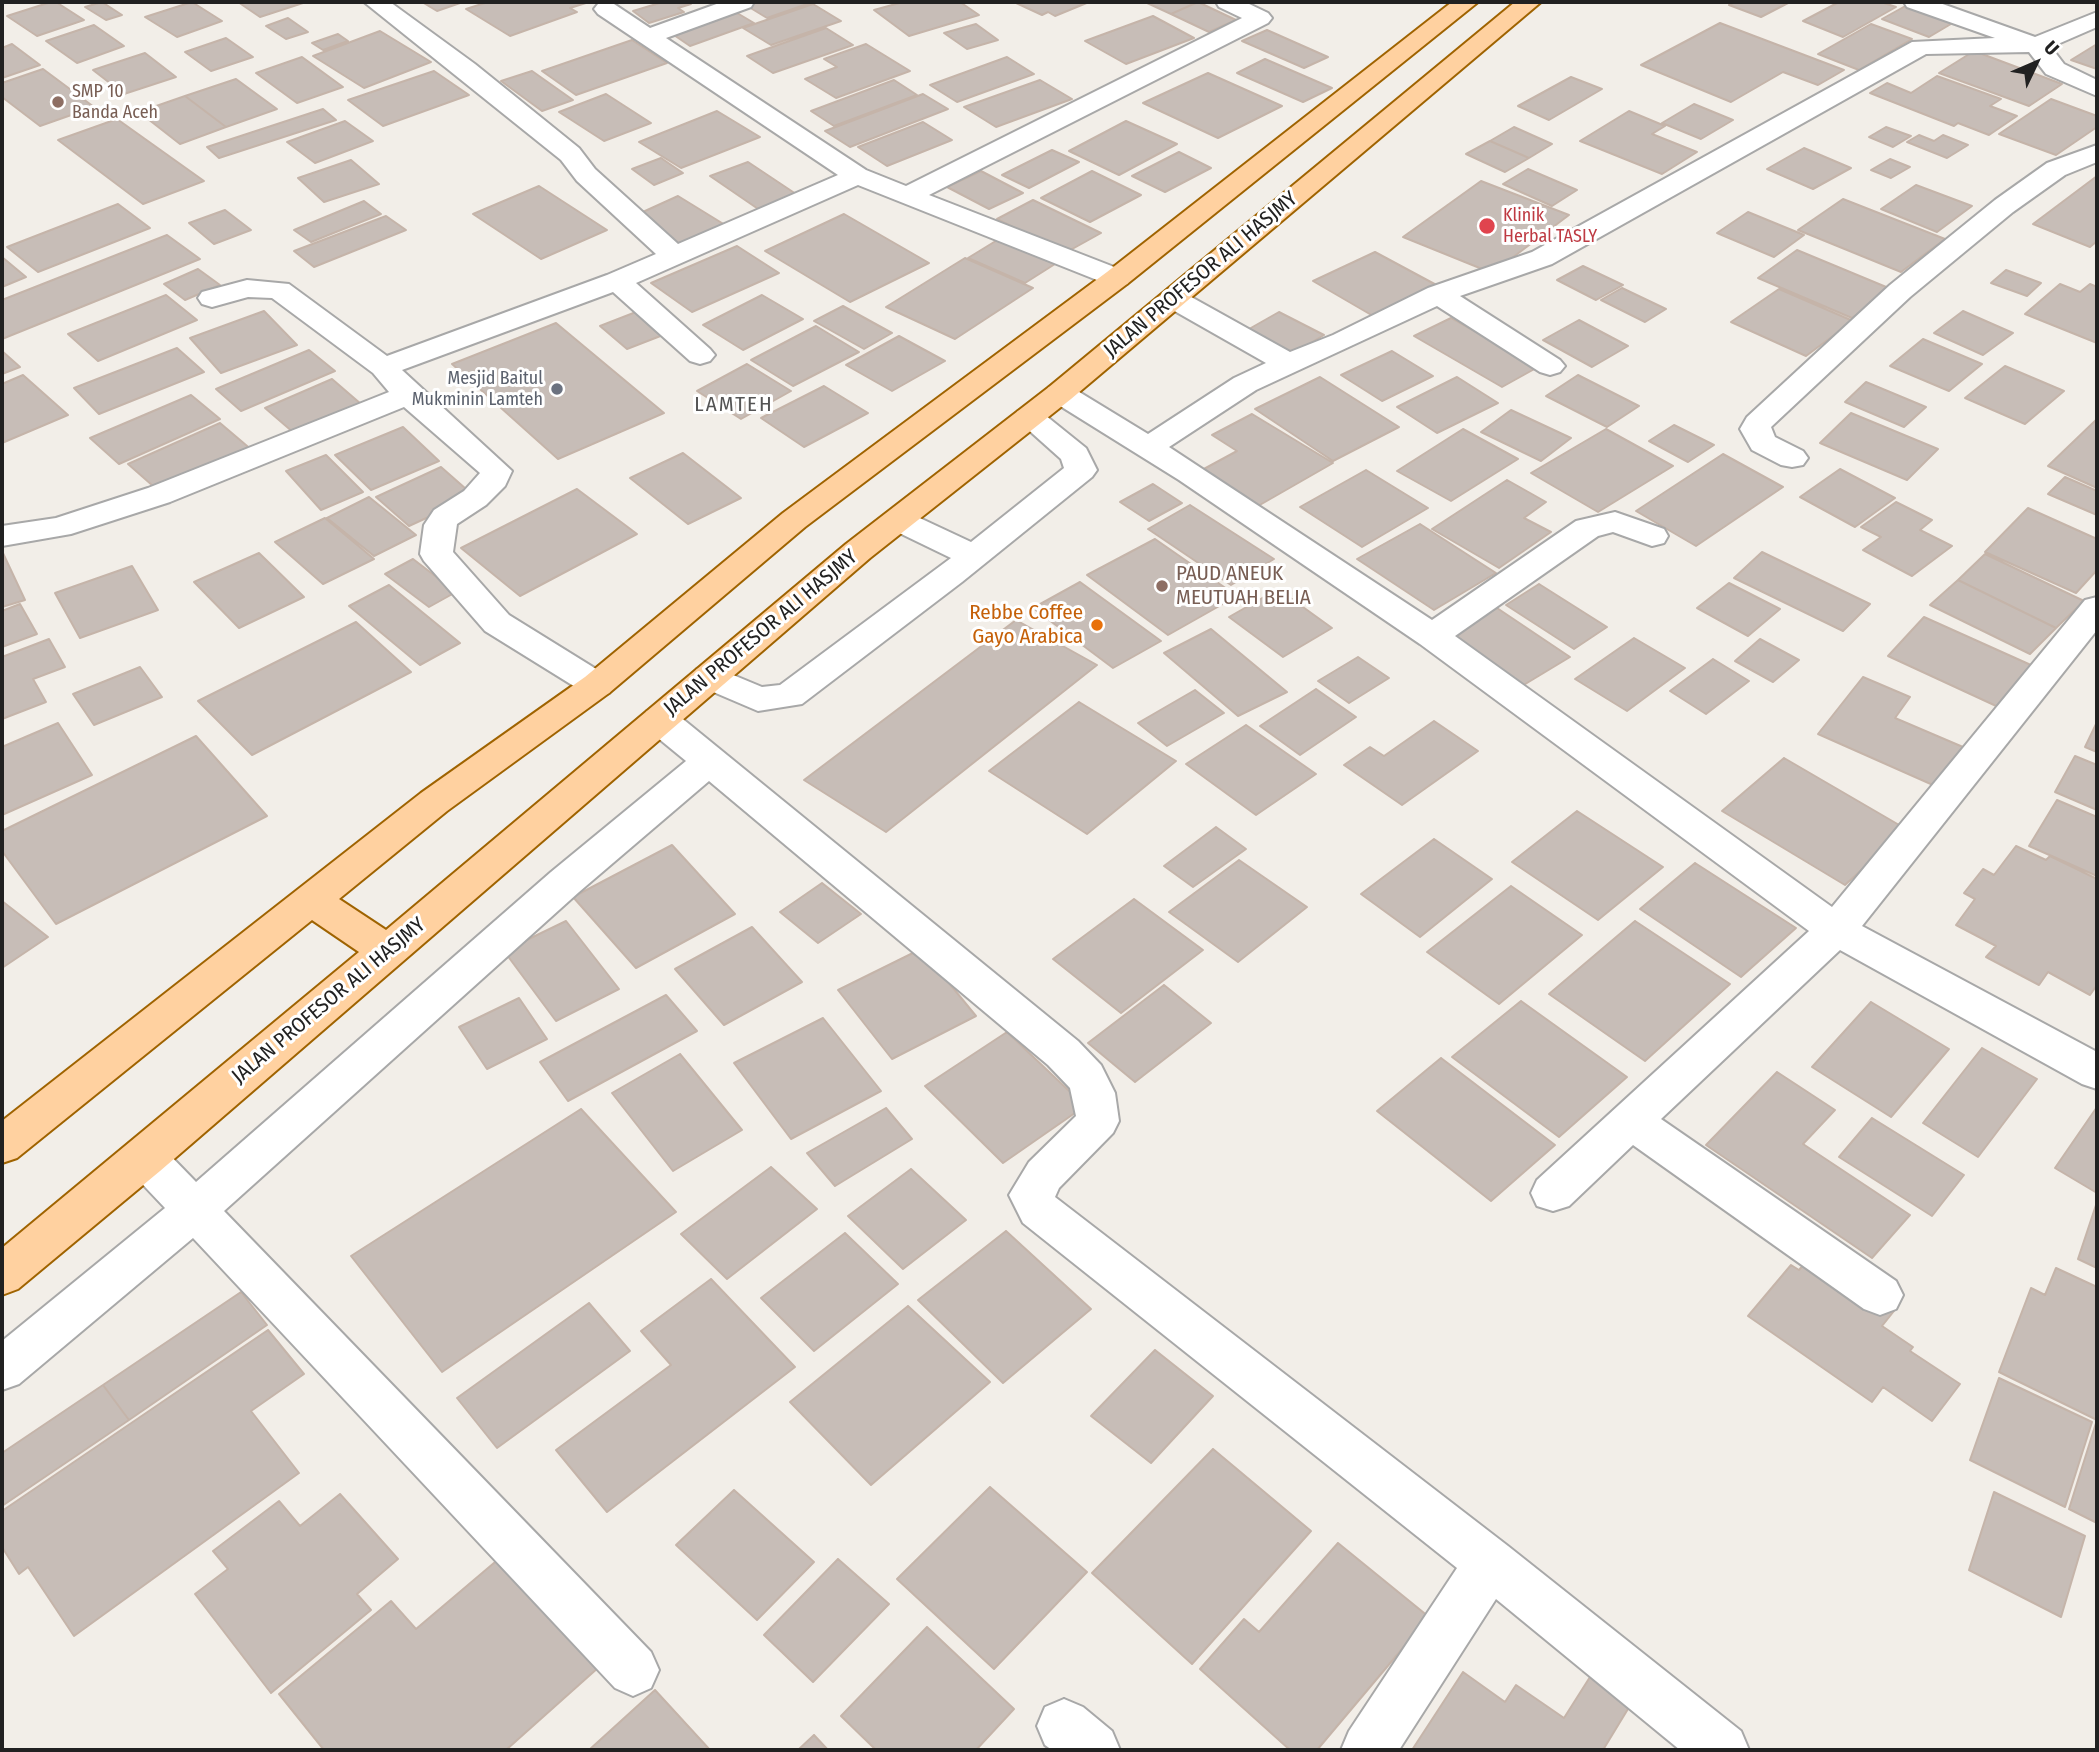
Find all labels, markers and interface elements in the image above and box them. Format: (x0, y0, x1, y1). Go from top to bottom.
north arrow (2001, 28, 2071, 98)
text: U (2039, 36, 2064, 60)
place label: SMP 10 Banda Aceh (72, 81, 158, 124)
marker: SMP 10 Banda Aceh (50, 94, 66, 110)
street label: JALAN PROFESOR ALI HASJMY (1099, 187, 1303, 363)
place label: Klinik Herbal TASLY (1503, 205, 1597, 248)
marker: Klinik Herbal TASLY (1477, 216, 1497, 236)
place label: Mesjid Baitul Mukminin Lamteh (412, 368, 543, 410)
marker: Mesjid Baitul Mukminin Lamteh (549, 381, 565, 397)
district label: LAMTEH (695, 392, 773, 418)
street label: JALAN PROFESOR ALI HASJMY (659, 545, 863, 721)
place label: PAUD ANEUK MEUTUAH BELIA (1176, 561, 1311, 611)
marker: PAUD ANEUK MEUTUAH BELIA (1154, 578, 1170, 594)
place label: Rebbe Coffee Gayo Arabica (969, 600, 1083, 650)
marker: Rebbe Coffee Gayo Arabica (1089, 617, 1105, 633)
street label: JALAN PROFESOR ALI HASJMY (227, 913, 431, 1089)

